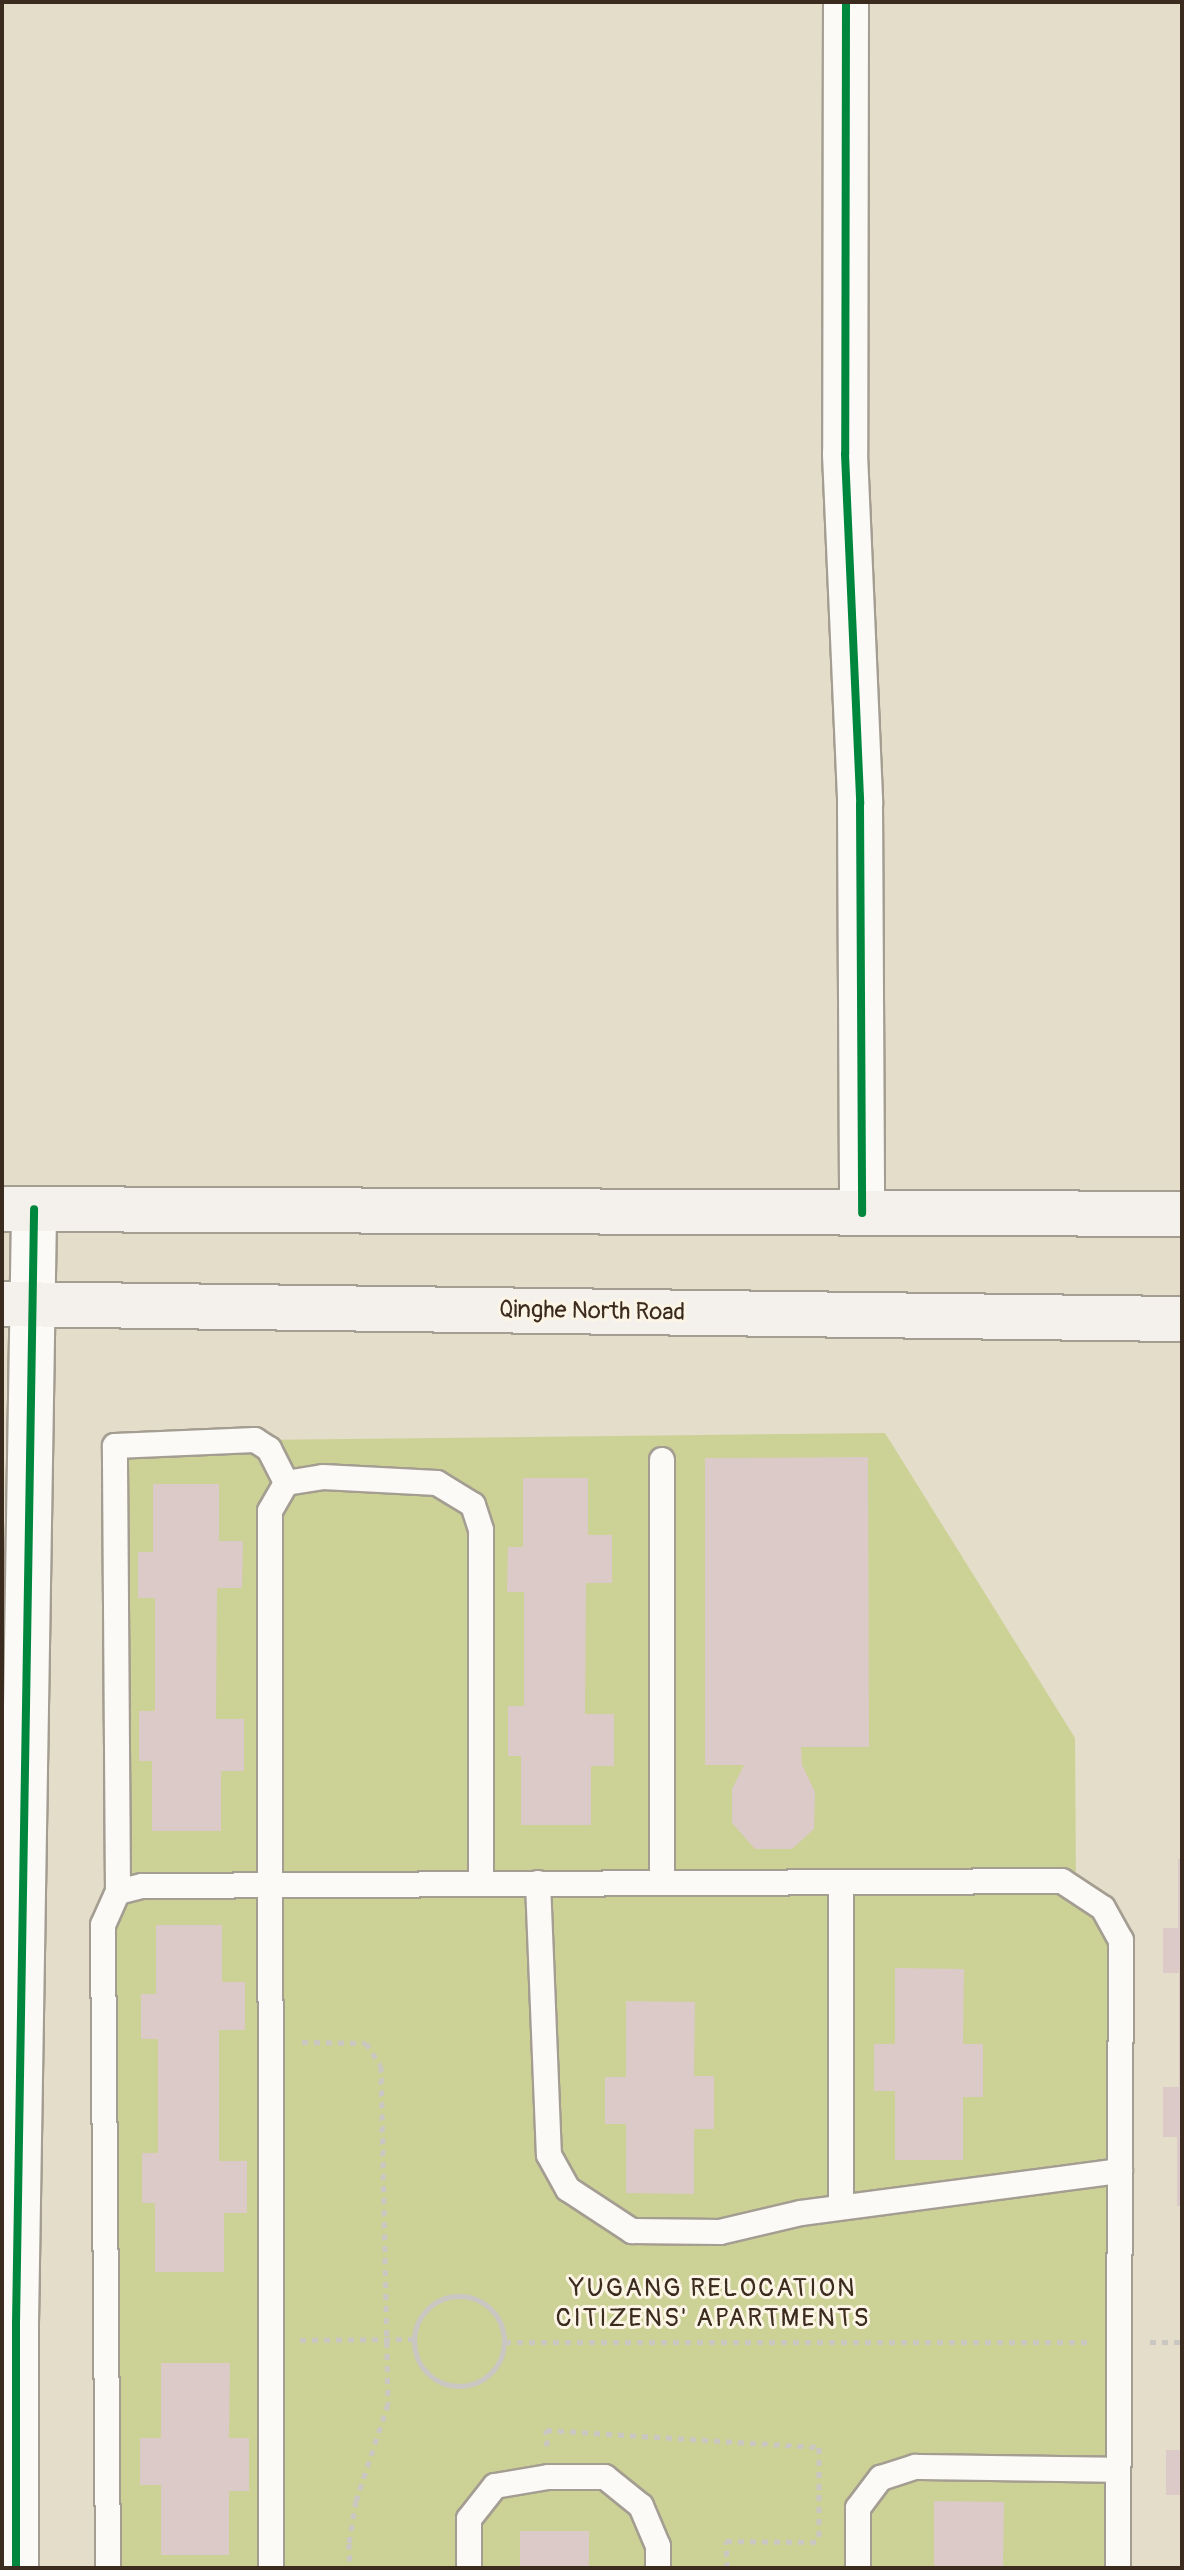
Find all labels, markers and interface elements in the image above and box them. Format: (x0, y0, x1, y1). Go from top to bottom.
street label: Qinghe North Road (499, 1295, 685, 1327)
district label: YUGANG RELOCATION CITIZENS' APARTMENTS (555, 2273, 871, 2334)

